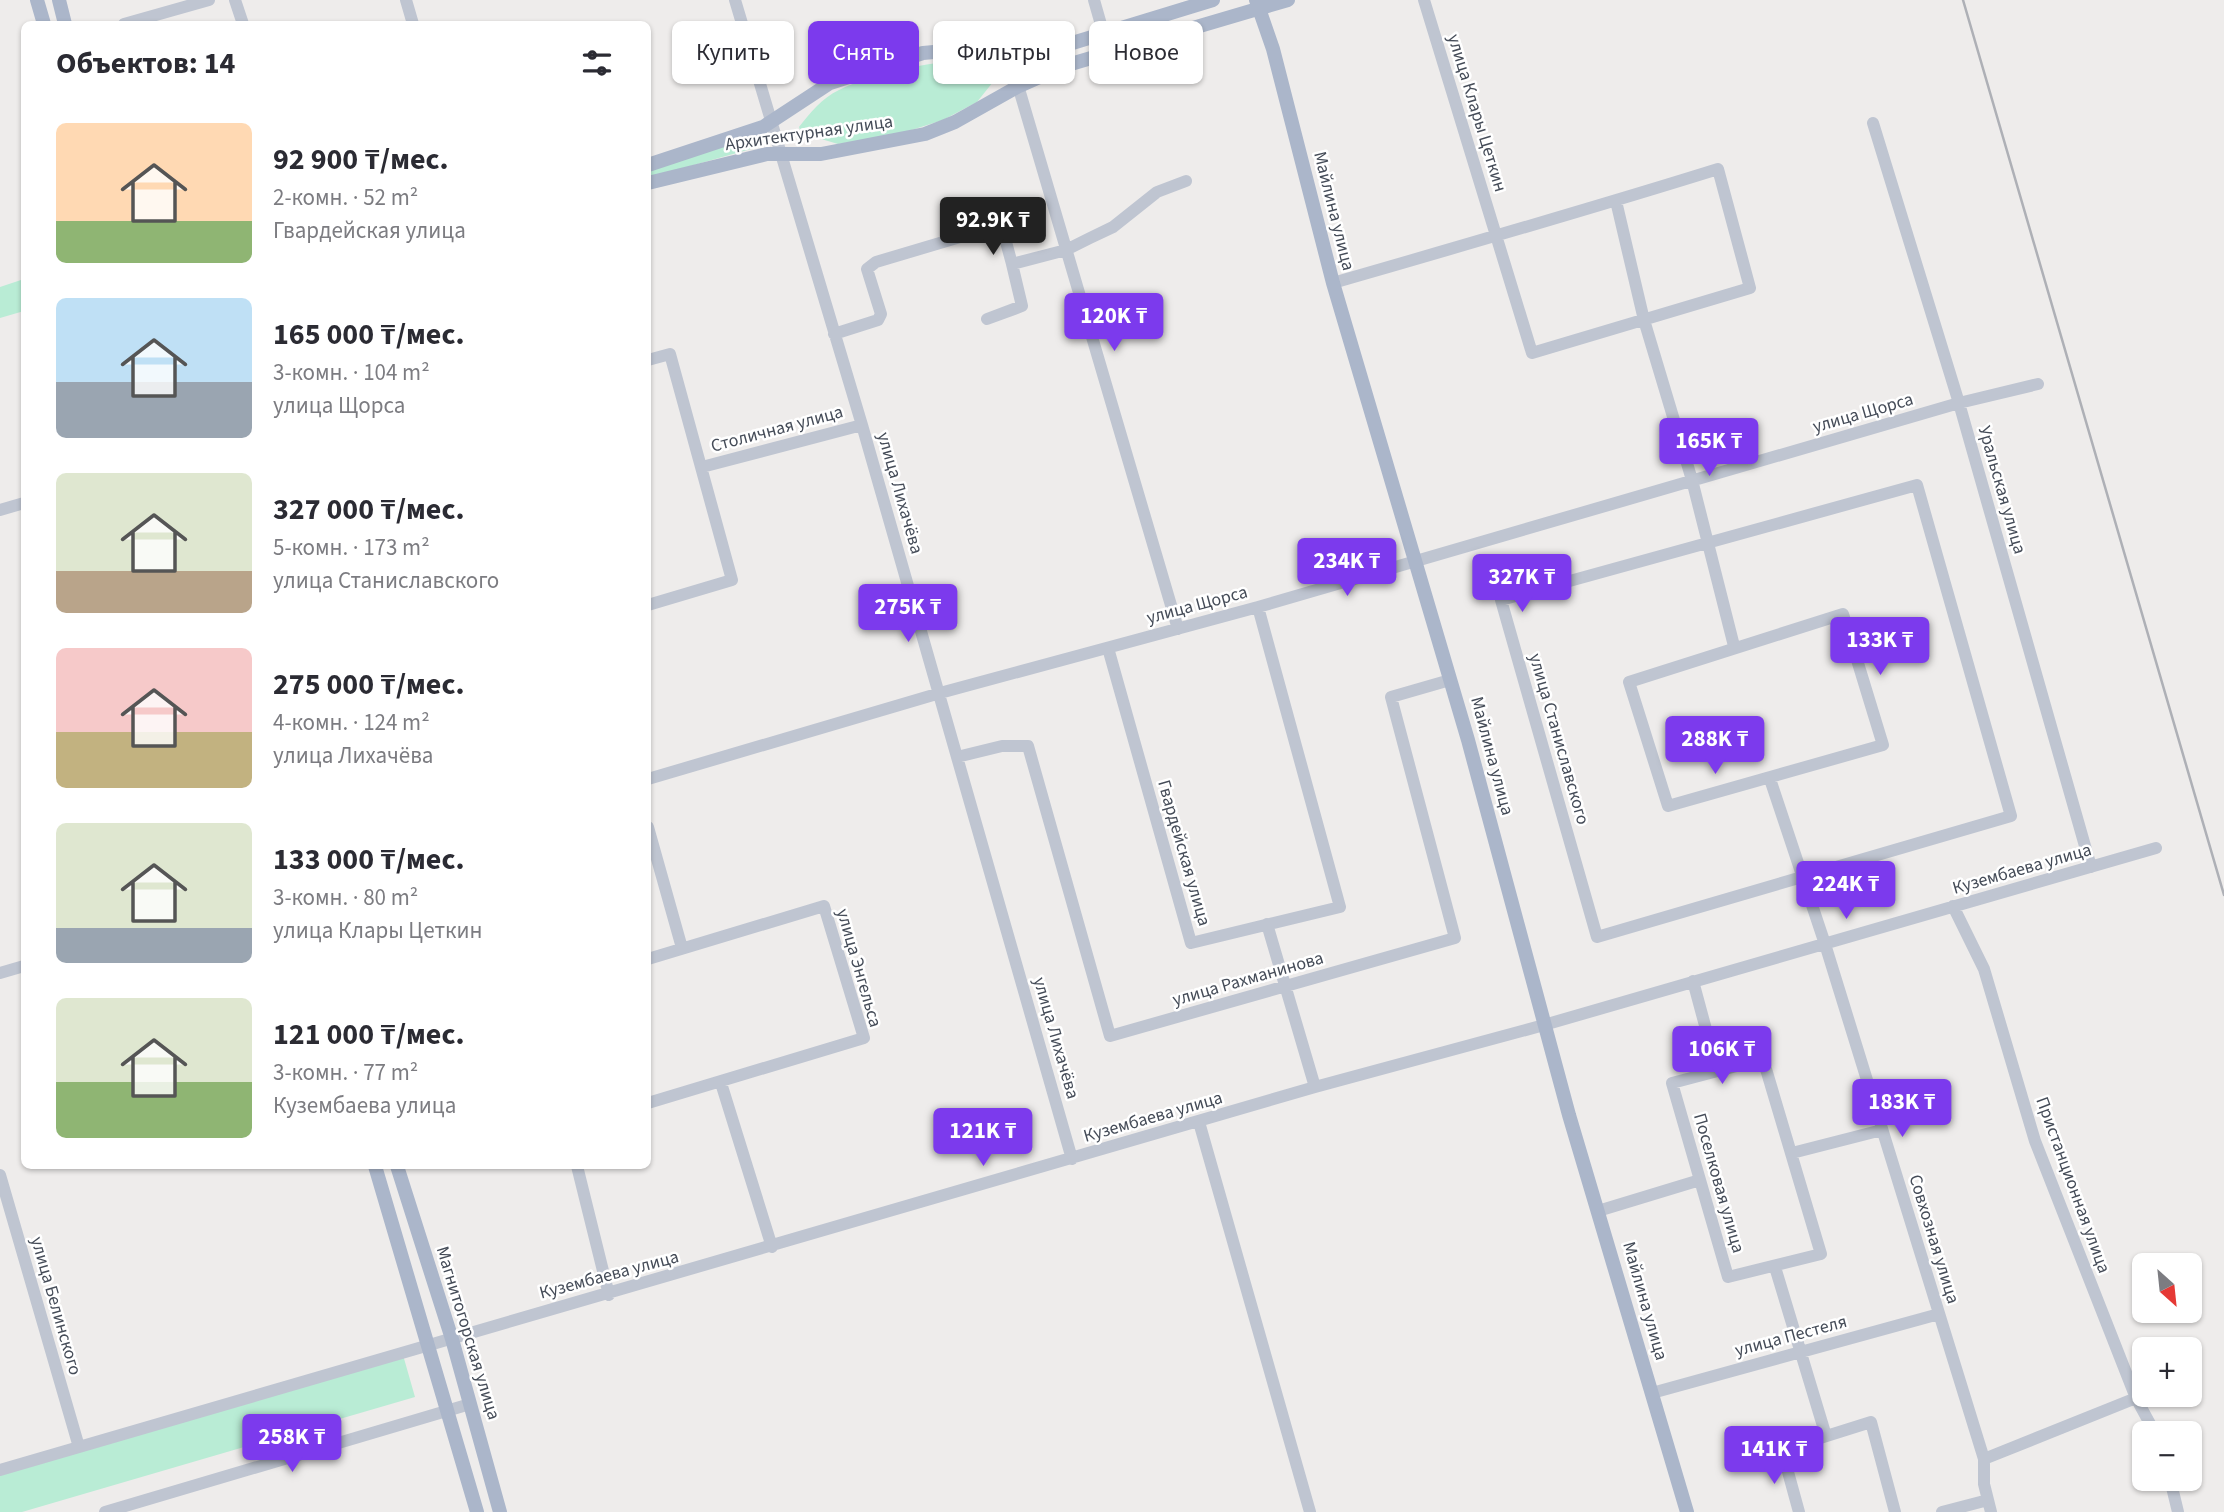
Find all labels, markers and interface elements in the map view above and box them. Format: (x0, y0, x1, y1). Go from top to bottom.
chip: Купить (672, 21, 794, 84)
chip: Снять (808, 21, 919, 84)
chip: Фильтры (933, 21, 1075, 84)
chip: Новое (1089, 21, 1203, 84)
street label: улица Клары Цеткин (1441, 31, 1513, 195)
text: Объектов: 14 (56, 42, 235, 85)
icon: filters (578, 44, 616, 82)
street label: Архитектурная улица (724, 109, 894, 157)
text: 92 900 ₸/мес. (273, 138, 449, 181)
street label: Майлина улица (1307, 149, 1361, 273)
icon: home (112, 151, 196, 235)
text: 2-комн. · 52 m² (273, 181, 418, 214)
pin: 92.9K ₸ (928, 198, 1058, 257)
text: 92.9K ₸ (956, 203, 1030, 236)
text: Гвардейская улица (273, 214, 466, 247)
pin: 120K ₸ (1057, 294, 1171, 353)
text: 120K ₸ (1080, 299, 1148, 332)
text: 165 000 ₸/мес. (273, 313, 464, 356)
icon: home (112, 326, 196, 410)
text: 3-комн. · 104 m² (273, 356, 430, 389)
street label: улица Щорса (1810, 387, 1916, 439)
text: улица Щорса (273, 389, 405, 422)
street label: Столичная улица (708, 399, 846, 459)
pin: 165K ₸ (1652, 419, 1766, 478)
street label: Уральская улица (1972, 423, 2032, 557)
text: 165K ₸ (1675, 424, 1743, 457)
street label: улица Лихачёва (871, 429, 929, 557)
text: 327 000 ₸/мес. (273, 488, 464, 531)
icon: home (112, 501, 196, 585)
text: 5-комн. · 173 m² (273, 531, 430, 564)
pin: 234K ₸ (1290, 538, 1404, 598)
text: 234K ₸ (1313, 544, 1381, 577)
pin: 327K ₸ (1465, 554, 1579, 614)
text: 327K ₸ (1488, 560, 1556, 593)
text: улица Станиславского (273, 564, 499, 597)
street label: улица Щорса (1144, 580, 1250, 630)
pin: 275K ₸ (851, 584, 965, 644)
text: 275K ₸ (874, 590, 942, 623)
pin: 133K ₸ (1823, 618, 1937, 677)
text: 133K ₸ (1846, 623, 1914, 656)
street label: улица Станиславского (1523, 650, 1595, 828)
text: 275 000 ₸/мес. (273, 663, 464, 706)
icon: home (112, 676, 196, 760)
street label: Майлина улица (1464, 694, 1520, 818)
text: 4-комн. · 124 m² (273, 706, 430, 739)
pin: 288K ₸ (1658, 716, 1772, 776)
text: 288K ₸ (1681, 722, 1749, 755)
text: улица Лихачёва (273, 739, 433, 772)
street label: Гвардейская улица (1151, 777, 1217, 929)
street label: Кузембаева улица (1950, 837, 2094, 901)
text: 133 000 ₸/мес. (273, 838, 464, 881)
icon: home (112, 851, 196, 935)
pin: 224K ₸ (1789, 862, 1903, 921)
text: 224K ₸ (1812, 867, 1880, 900)
text: 3-комн. · 80 m² (273, 881, 418, 914)
street label: улица Энгельса (830, 906, 888, 1030)
text: улица Клары Цеткин (273, 914, 482, 947)
street label: улица Рахманинова (1170, 945, 1326, 1013)
street label: улица Лихачёва (1027, 974, 1085, 1102)
text: 121 000 ₸/мес. (273, 1013, 464, 1056)
icon: home (112, 1026, 196, 1110)
pin: 106K ₸ (1665, 1026, 1779, 1086)
text: 106K ₸ (1688, 1032, 1756, 1065)
text: 3-комн. · 77 m² (273, 1056, 418, 1089)
pin: 183K ₸ (1845, 1080, 1959, 1139)
street label: Кузембаева улица (1081, 1085, 1225, 1149)
text: 183K ₸ (1868, 1085, 1936, 1118)
text: Кузембаева улица (273, 1089, 456, 1122)
street label: Пристанционная улица (2029, 1093, 2117, 1277)
pin: 121K ₸ (926, 1108, 1040, 1168)
street label: Поселковая улица (1687, 1110, 1751, 1256)
text: 121K ₸ (949, 1114, 1017, 1147)
street label: Совхозная улица (1902, 1171, 1966, 1307)
street label: улица Белинского (24, 1234, 88, 1378)
street label: Майлина улица (1616, 1239, 1674, 1363)
street label: Магнитогорская улица (430, 1243, 506, 1423)
street label: Кузембаева улица (536, 1244, 682, 1306)
north arrow (2132, 1253, 2202, 1323)
map controls (2132, 1253, 2202, 1491)
street label: улица Пестеля (1732, 1309, 1850, 1363)
button: + (2132, 1337, 2202, 1407)
pin: 258K ₸ (235, 1414, 349, 1474)
text: 258K ₸ (258, 1420, 326, 1453)
button: − (2132, 1421, 2202, 1491)
pin: 141K ₸ (1717, 1426, 1831, 1486)
text: 141K ₸ (1740, 1432, 1808, 1465)

